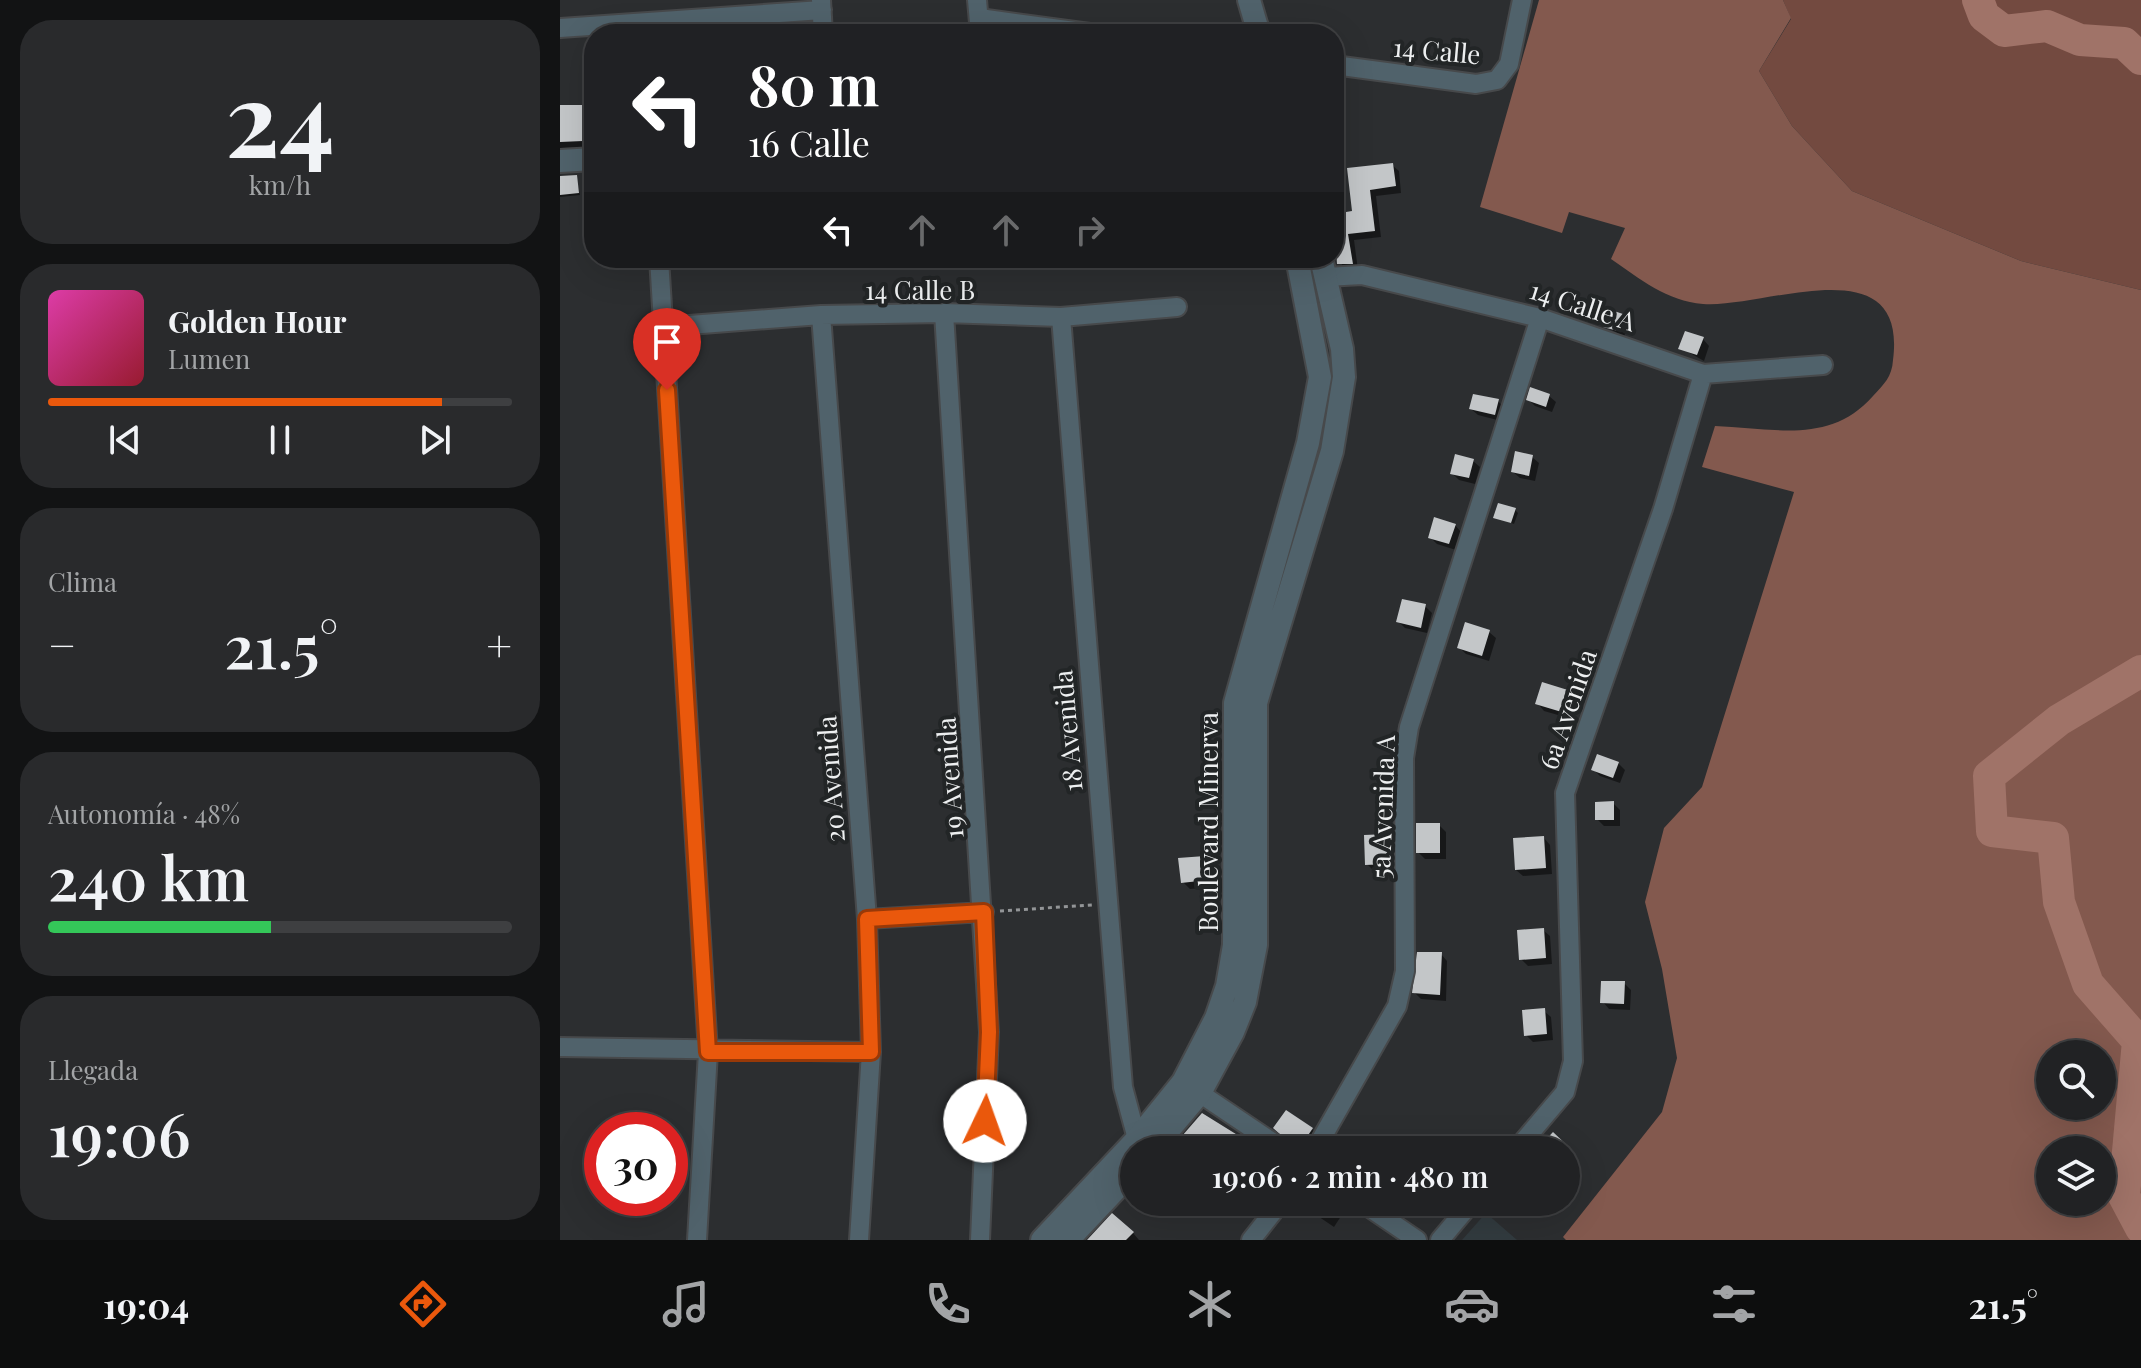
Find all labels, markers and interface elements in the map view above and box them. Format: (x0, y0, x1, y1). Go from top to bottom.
street label: 14 Calle (1392, 29, 1482, 71)
text: 24 (225, 45, 335, 184)
text: 80 m (748, 46, 879, 121)
icon: left (616, 56, 720, 160)
text: 16 Calle (748, 118, 870, 166)
text: km/h (249, 167, 311, 202)
icon: left (816, 208, 860, 252)
icon: ahead (900, 208, 944, 252)
icon: ahead (984, 208, 1028, 252)
icon: right (1068, 208, 1112, 252)
street label: 14 Calle A (1526, 271, 1641, 339)
street label: 14 Calle B (865, 272, 975, 307)
text: Golden Hour (168, 301, 347, 341)
pin (633, 308, 701, 390)
icon: arrive (645, 320, 689, 364)
text: Lumen (168, 341, 250, 376)
icon: previous (103, 418, 147, 462)
icon: pause (258, 418, 302, 462)
icon: next (413, 418, 457, 462)
text: Clima (48, 564, 117, 599)
text: 21.5° (224, 604, 338, 684)
text: − (48, 614, 76, 673)
text: + (486, 614, 512, 673)
street label: 6a Avenida (1530, 644, 1604, 774)
street label: 18 Avenida (1044, 669, 1090, 793)
street label: Boulevard Minerva (1190, 712, 1225, 932)
street label: 20 Avenida (808, 714, 852, 843)
street label: 19 Avenida (927, 716, 971, 840)
street label: 5a Avenida A (1362, 734, 1402, 880)
text: Autonomía · 48% (48, 796, 240, 831)
text: 240 km (48, 836, 249, 916)
map controls (2036, 1040, 2116, 1216)
button: search (2036, 1040, 2116, 1120)
text: Llegada (48, 1052, 138, 1087)
position arrow (943, 1079, 1027, 1163)
text: 19:06 (48, 1092, 191, 1172)
speed limit sign: 30 (584, 1112, 688, 1216)
button: layers (2036, 1136, 2116, 1216)
text: 19:06 · 2 min · 480 m (1211, 1156, 1489, 1196)
icon: directions (395, 1276, 451, 1332)
icon: music (658, 1276, 714, 1332)
icon: phone (920, 1276, 976, 1332)
icon: climate (1182, 1276, 1238, 1332)
icon: car (1444, 1276, 1500, 1332)
icon: filters (1706, 1276, 1762, 1332)
text: 19:04 (103, 1280, 189, 1328)
text: 21.5° (1968, 1280, 2038, 1328)

